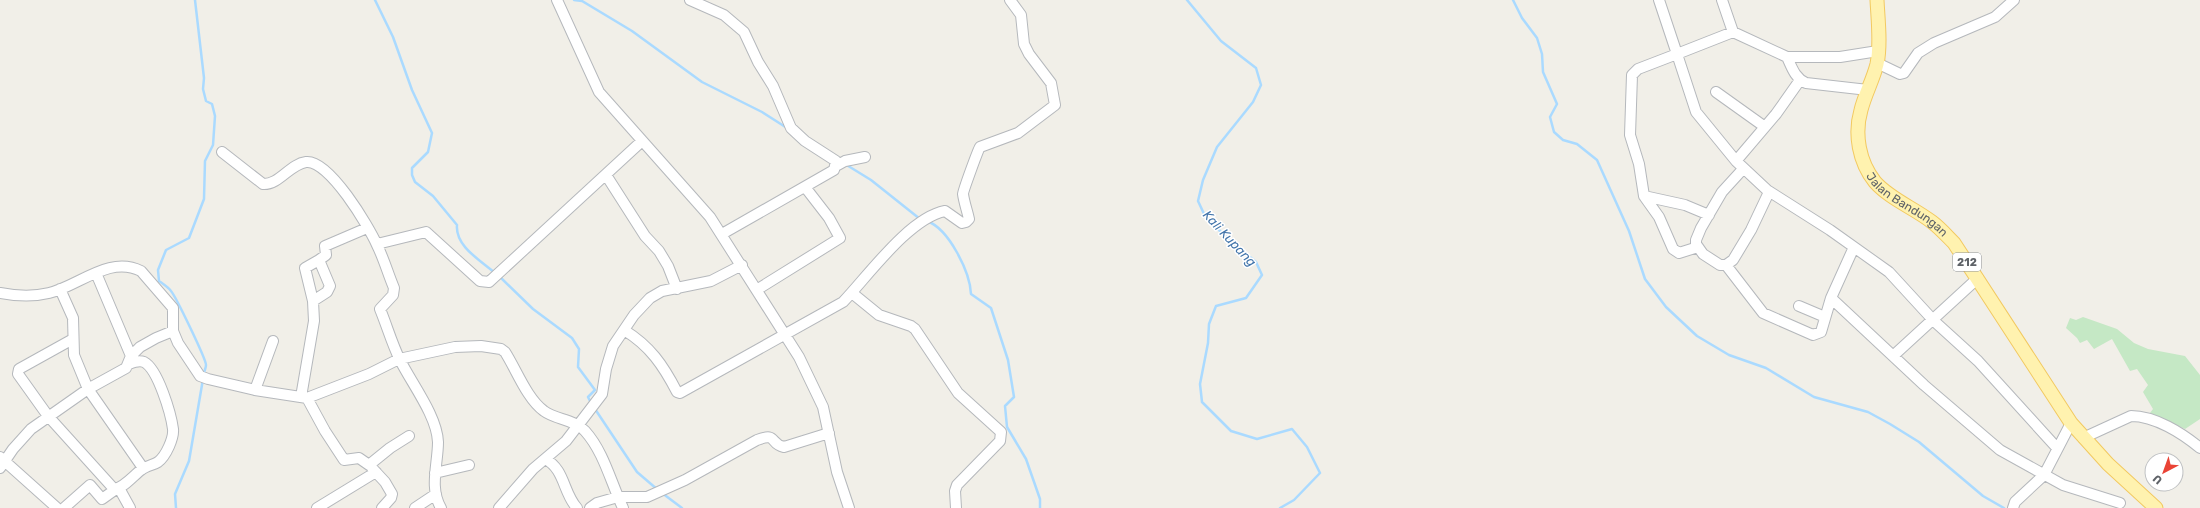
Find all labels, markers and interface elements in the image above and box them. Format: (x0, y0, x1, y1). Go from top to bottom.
street label: Jalan Bandungan (1863, 170, 1951, 239)
water label: Kali Kupang (1199, 207, 1260, 270)
road number: 212 (1953, 253, 1981, 271)
north arrow (2144, 452, 2184, 492)
text: U (2150, 472, 2165, 487)

